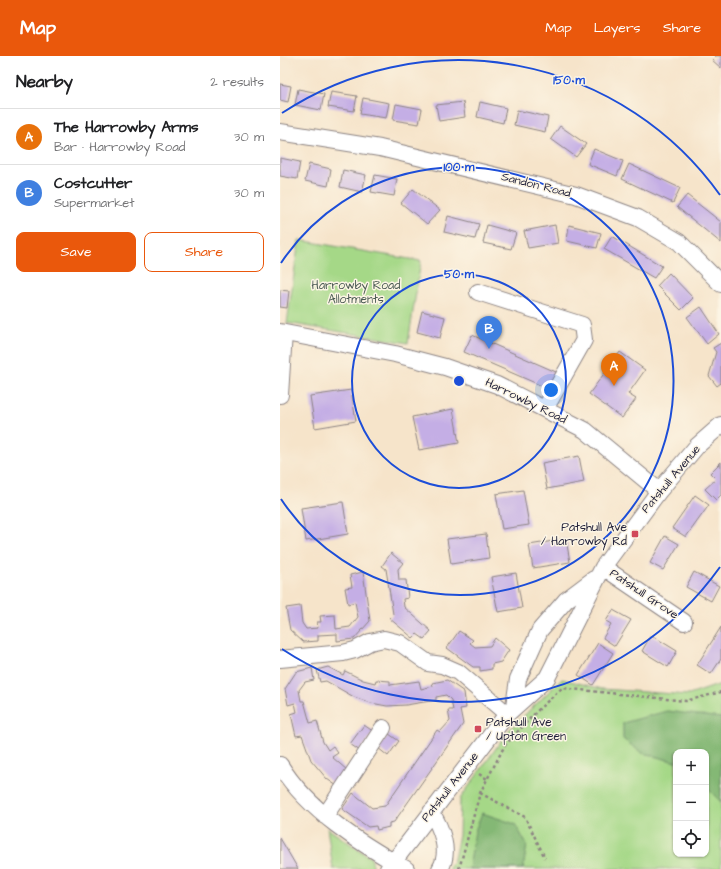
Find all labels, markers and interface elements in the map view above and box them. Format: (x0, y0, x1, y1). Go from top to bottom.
text: Map (20, 15, 56, 42)
text: Map (545, 18, 572, 38)
text: Layers (594, 18, 641, 38)
text: Share (663, 18, 701, 38)
text: Nearby (16, 70, 73, 94)
text: 150 m (553, 72, 586, 89)
text: 2 results (210, 73, 264, 91)
text: The Harrowby Arms (54, 117, 198, 138)
text: A (25, 128, 33, 146)
text: 30 m (234, 128, 264, 146)
text: Bar · Harrowby Road (54, 138, 185, 156)
text: 100 m (444, 159, 475, 176)
street label: Sandon Road (499, 168, 573, 202)
text: Costcutter (54, 173, 132, 194)
text: B (24, 184, 34, 202)
text: 30 m (234, 184, 264, 202)
text: Supermarket (54, 194, 135, 212)
button: Save (16, 232, 136, 272)
button: Share (144, 232, 264, 272)
text: 50 m (444, 266, 475, 283)
park label: Harrowby Road Allotments (312, 277, 400, 308)
pin: B (476, 316, 502, 349)
pin: A (601, 353, 627, 386)
centre of rings (452, 374, 466, 388)
street label: Harrowby Road (482, 374, 570, 429)
your location (541, 380, 561, 400)
street label: Patshull Avenue (637, 441, 705, 517)
place label: Patshull Ave / Harrowby Rd (541, 519, 628, 551)
marker: Patshull Ave / Harrowby Rd (630, 529, 640, 539)
street label: Patshull Grove (606, 565, 682, 624)
place label: Patshull Ave / Upton Green (486, 714, 566, 745)
marker: Patshull Ave / Upton Green (473, 724, 483, 734)
street label: Patshull Avenue (417, 748, 483, 825)
map controls (673, 749, 709, 857)
button: + (673, 749, 709, 785)
button: − (673, 785, 709, 821)
button: locate (673, 821, 709, 857)

